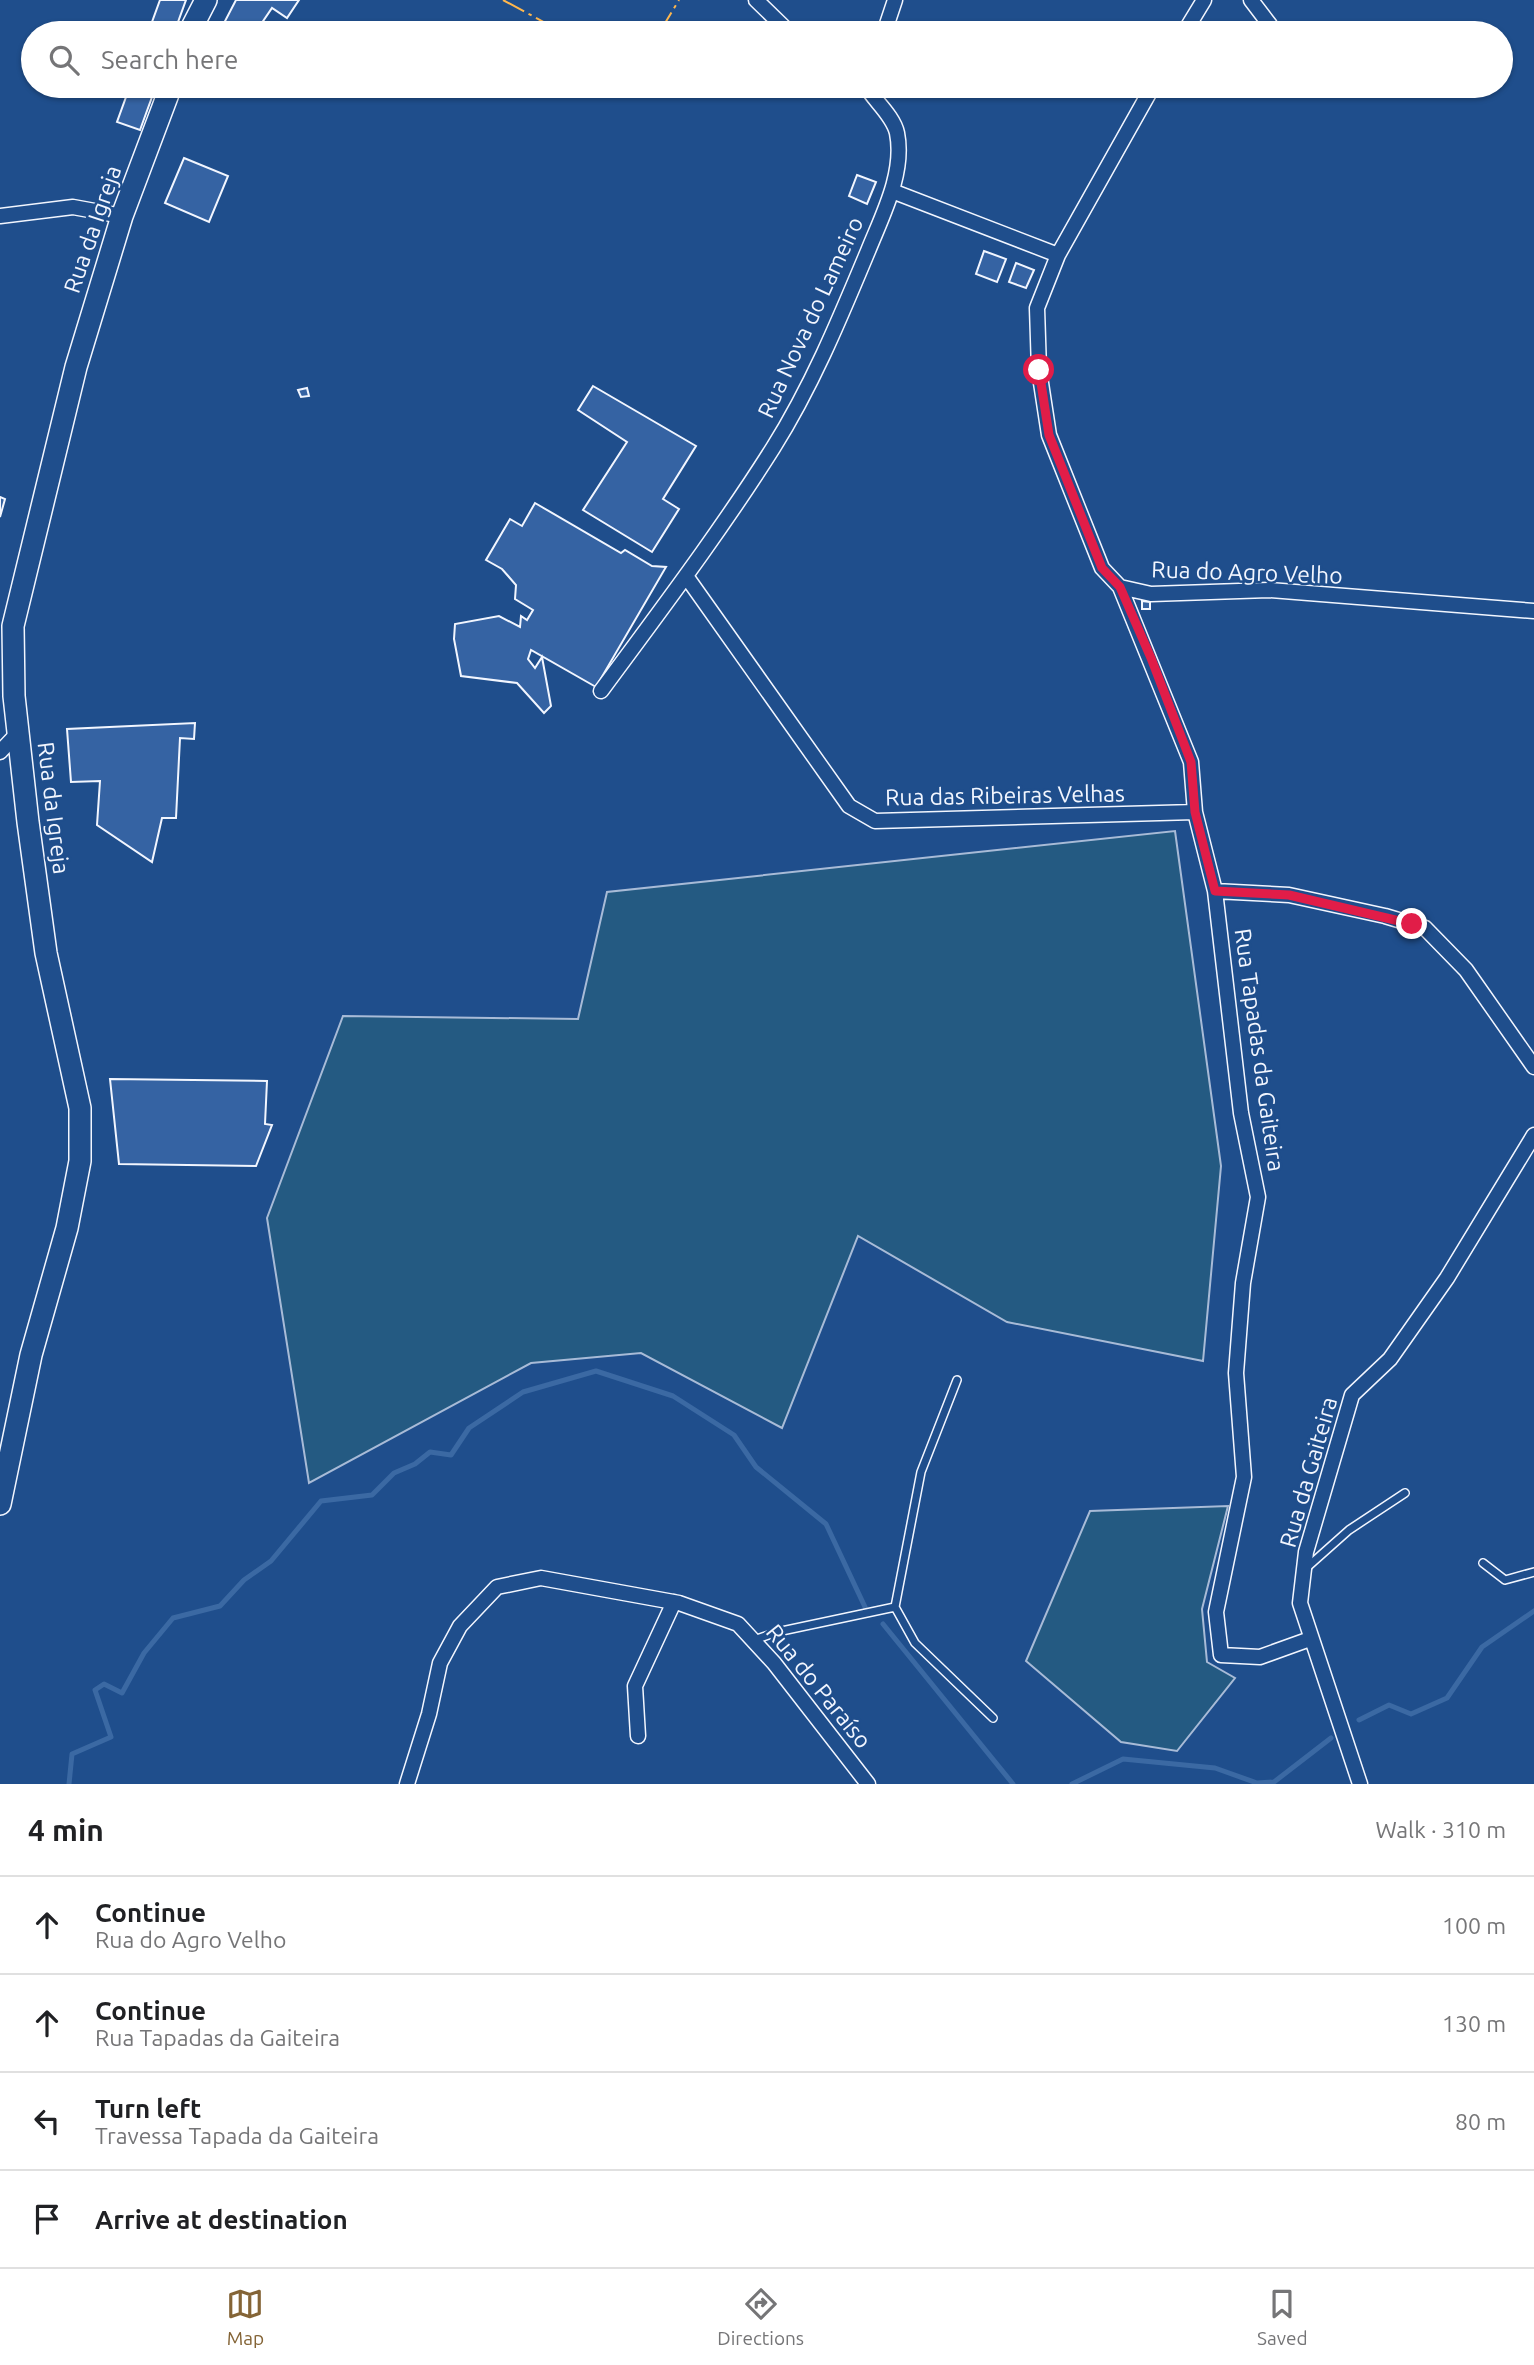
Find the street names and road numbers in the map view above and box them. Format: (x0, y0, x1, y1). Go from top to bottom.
street label: Rua da Igreja (59, 162, 125, 296)
street label: Rua Nova do Lameiro (752, 213, 868, 421)
street label: Rua do Agro Velho (1151, 556, 1343, 588)
street label: Rua da Igreja (33, 740, 75, 876)
street label: Rua das Ribeiras Velhas (885, 780, 1125, 810)
street label: Rua Tapadas da Gaiteira (1231, 927, 1289, 1173)
street label: Rua da Gaiteira (1275, 1394, 1341, 1550)
street label: Rua do Paraíso (762, 1619, 876, 1753)

